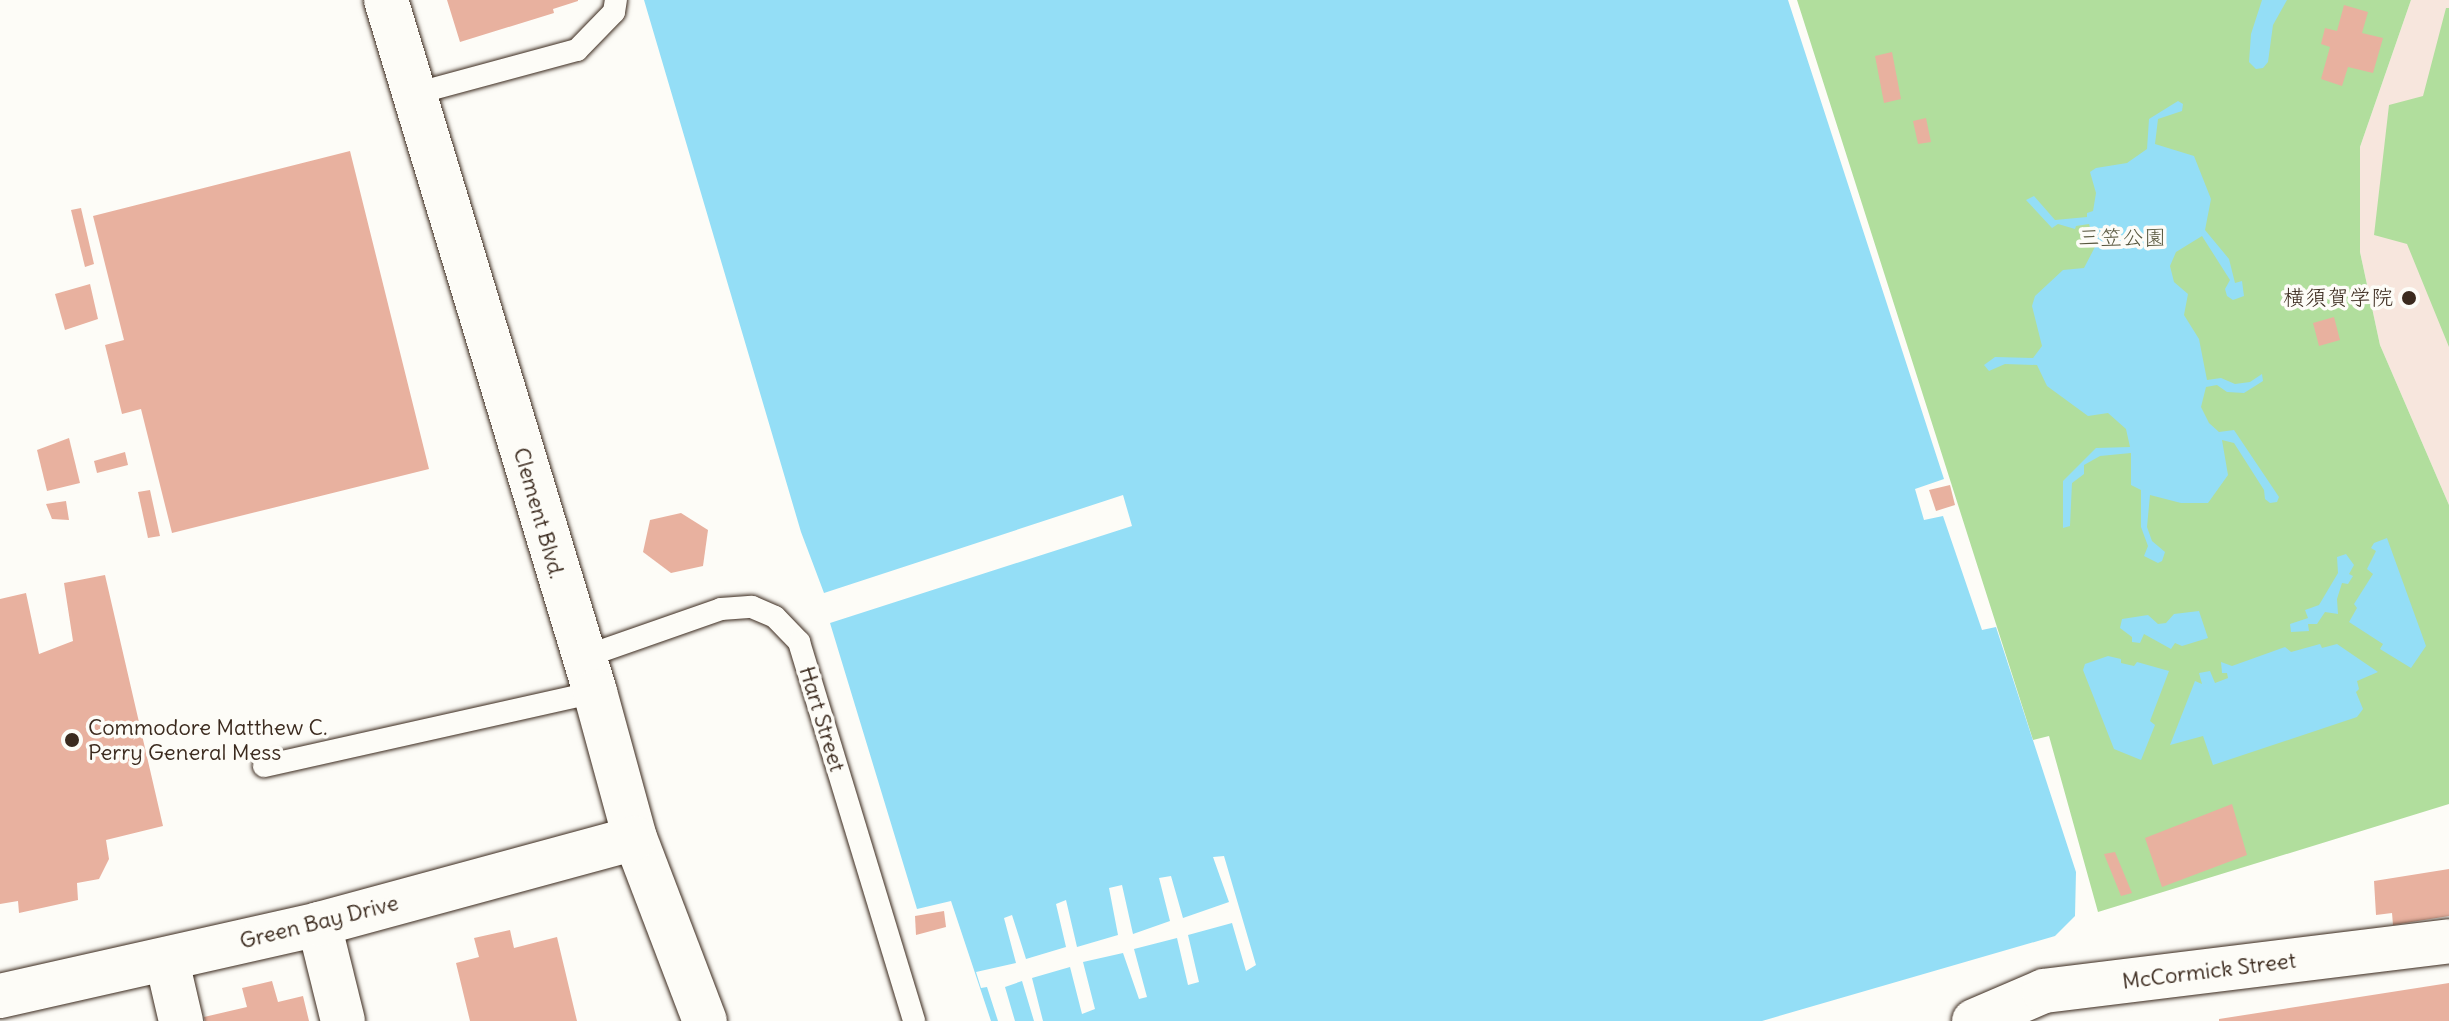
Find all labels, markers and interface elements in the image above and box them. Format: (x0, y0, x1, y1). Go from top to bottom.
park label: 三笠公園 (2078, 225, 2166, 251)
place label: 横須賀学院 (2283, 285, 2393, 311)
marker: 横須賀学院 (2400, 289, 2418, 307)
street label: Clement Blvd. (508, 444, 570, 582)
street label: Hart Street (793, 663, 851, 775)
place label: Commodore Matthew C. Perry General Mess (88, 714, 327, 766)
marker: Commodore Matthew C. Perry General Mess (63, 731, 81, 749)
street label: Green Bay Drive (237, 890, 401, 954)
street label: McCormick Street (2121, 947, 2297, 995)

